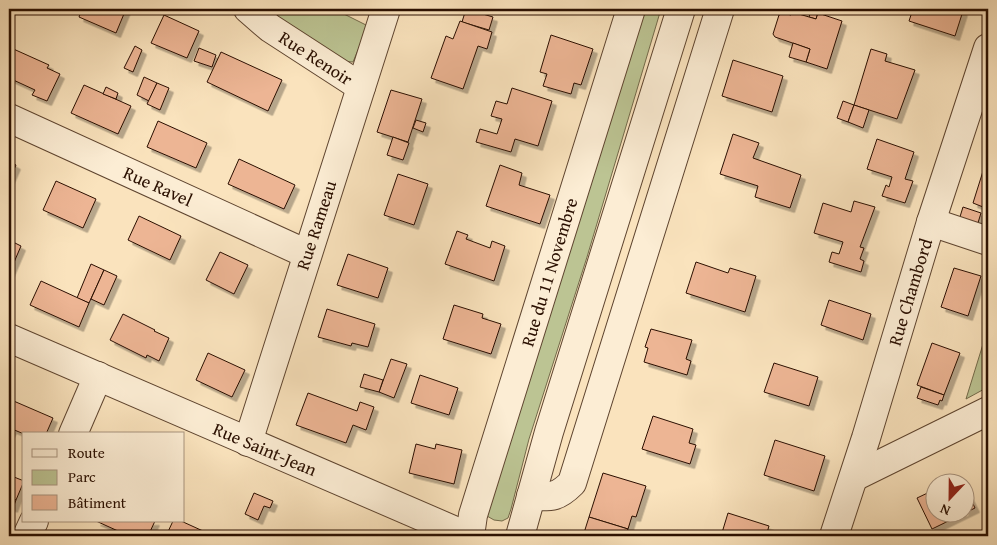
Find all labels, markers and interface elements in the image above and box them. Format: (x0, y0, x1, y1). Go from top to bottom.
street label: Rue Renoir (274, 24, 359, 92)
street label: Rue Ravel (119, 159, 197, 213)
street label: Rue Rameau (289, 176, 343, 273)
street label: Rue du 11 Novembre (514, 194, 584, 350)
street label: Rue Chambord (881, 235, 939, 349)
street label: Rue Saint-Jean (209, 415, 321, 483)
legend (22, 432, 185, 522)
text: Route (68, 442, 105, 463)
text: Parc (68, 466, 96, 487)
north arrow (924, 472, 974, 522)
text: Bâtiment (68, 492, 127, 513)
text: N (936, 499, 953, 521)

